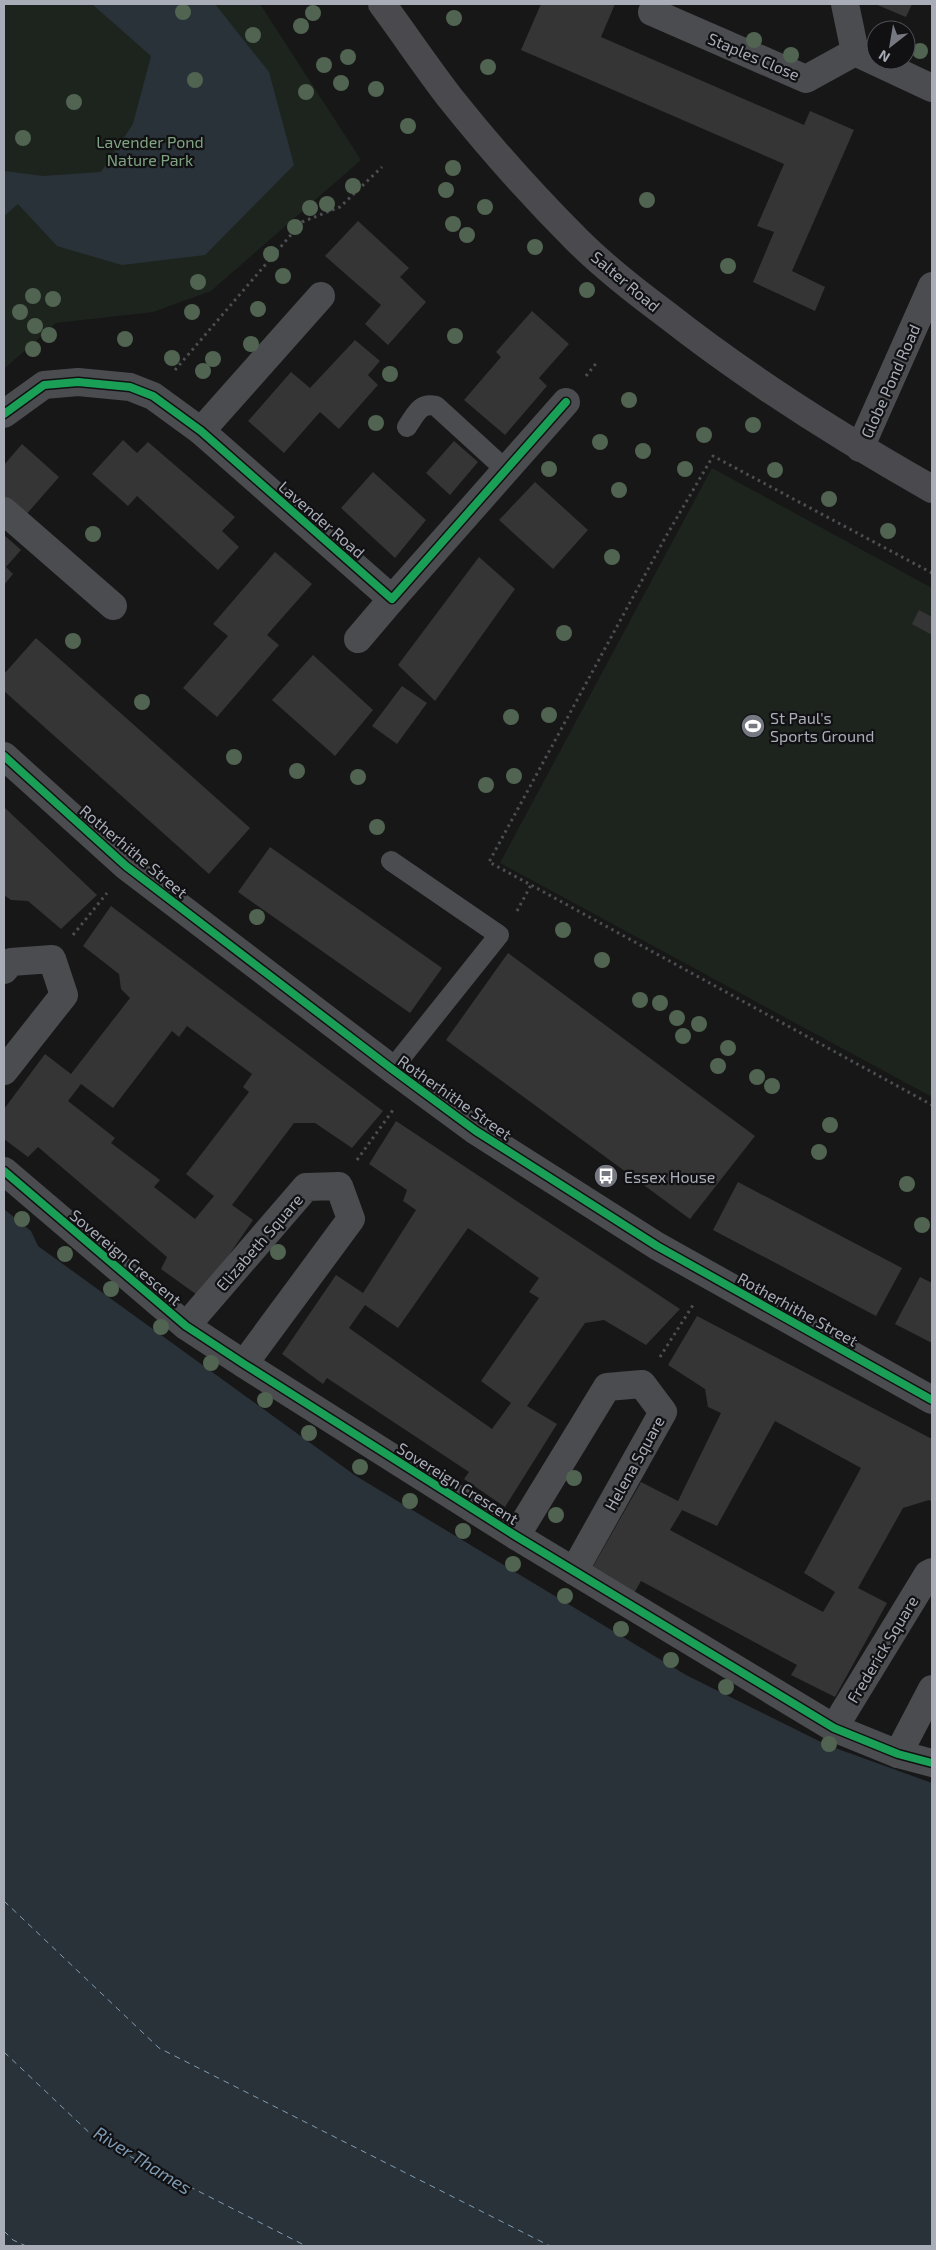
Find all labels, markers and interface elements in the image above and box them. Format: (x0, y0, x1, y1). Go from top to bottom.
north arrow (866, 20, 916, 70)
street label: Staples Close (705, 28, 803, 84)
text: N (875, 47, 893, 66)
park label: Lavender Pond Nature Park (96, 132, 204, 169)
street label: Salter Road (588, 247, 664, 315)
street label: Globe Pond Road (856, 321, 924, 441)
street label: Lavender Road (275, 477, 369, 561)
place label: St Paul's Sports Ground (770, 708, 874, 745)
sports icon: St Paul's Sports Ground (740, 713, 766, 739)
street label: Rotherhithe Street (76, 800, 192, 902)
street label: Rotherhithe Street (394, 1051, 516, 1143)
bus stop icon: Essex House (593, 1163, 619, 1189)
place label: Essex House (624, 1167, 715, 1186)
street label: Elizabeth Square (212, 1190, 306, 1294)
street label: Sovereign Crescent (67, 1205, 185, 1309)
street label: Rotherhithe Street (735, 1268, 861, 1350)
street label: Helena Square (600, 1412, 668, 1514)
street label: Sovereign Crescent (394, 1438, 522, 1528)
street label: Frederick Square (843, 1592, 921, 1706)
water label: River Thames (90, 2121, 196, 2199)

